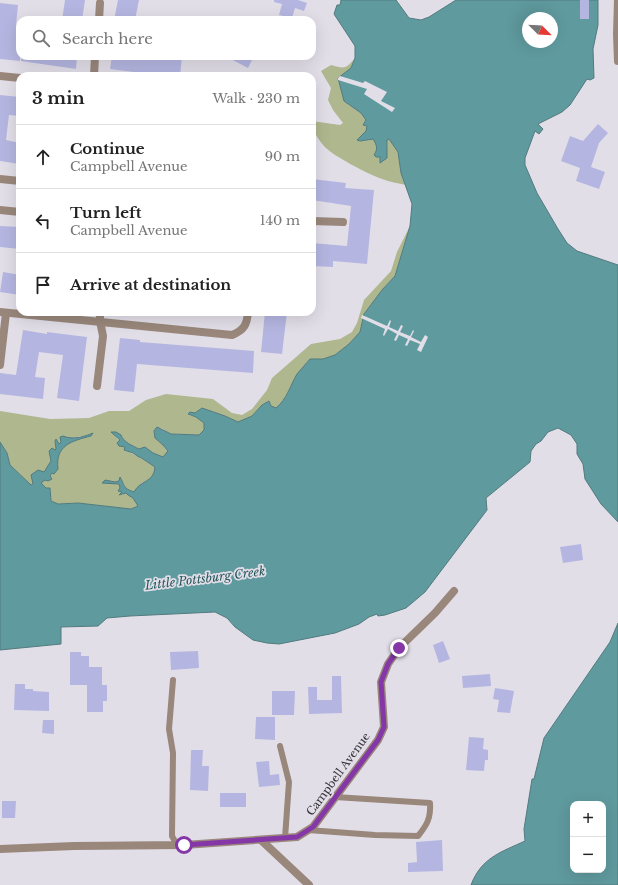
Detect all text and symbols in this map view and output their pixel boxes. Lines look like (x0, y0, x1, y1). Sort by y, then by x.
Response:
north arrow (522, 12, 558, 48)
search box (16, 16, 316, 60)
icon: search (30, 27, 52, 49)
text: Search here (62, 29, 153, 48)
text: 3 min (32, 88, 85, 109)
text: Walk · 230 m (212, 90, 300, 107)
text: Continue (70, 139, 145, 158)
icon: ahead (32, 146, 54, 168)
text: 90 m (265, 148, 300, 165)
text: Campbell Avenue (70, 158, 188, 175)
text: Turn left (70, 203, 141, 222)
icon: left (32, 210, 54, 232)
text: 140 m (260, 212, 300, 229)
text: Campbell Avenue (70, 222, 188, 239)
icon: arrive (32, 274, 54, 296)
text: Arrive at destination (70, 275, 231, 294)
water label: Little Pottsburg Creek (143, 563, 266, 593)
route end (390, 639, 408, 657)
street label: Campbell Avenue (303, 730, 373, 818)
map controls (570, 801, 606, 873)
button: + (570, 801, 606, 837)
route start (175, 836, 193, 854)
button: − (570, 837, 606, 873)

